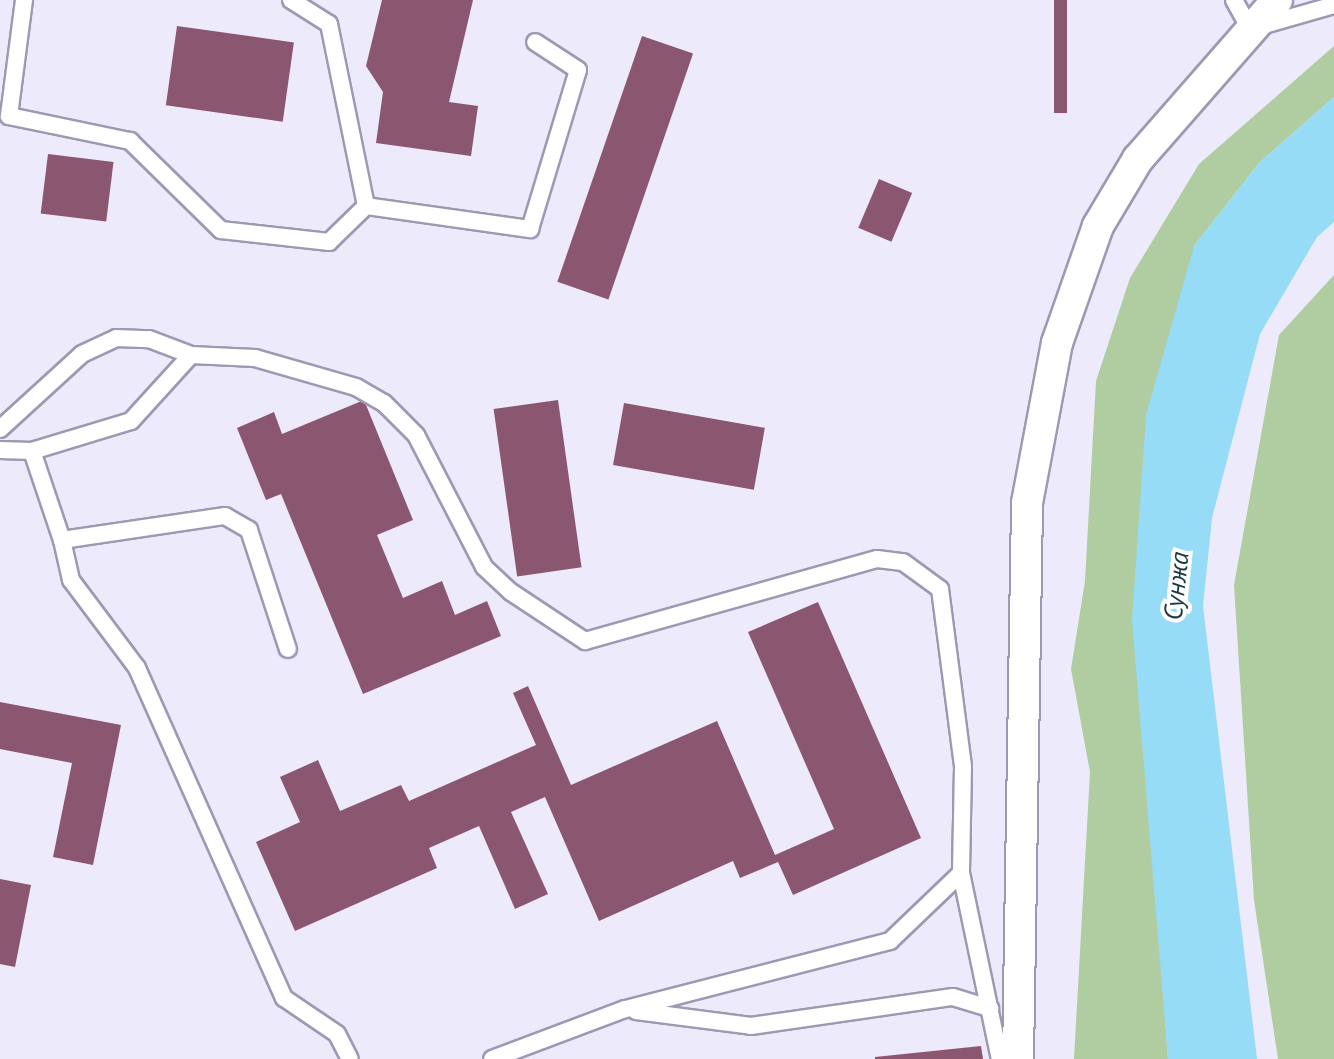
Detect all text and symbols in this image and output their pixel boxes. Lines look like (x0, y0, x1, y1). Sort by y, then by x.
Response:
water label: Сунжа (1157, 550, 1195, 622)

